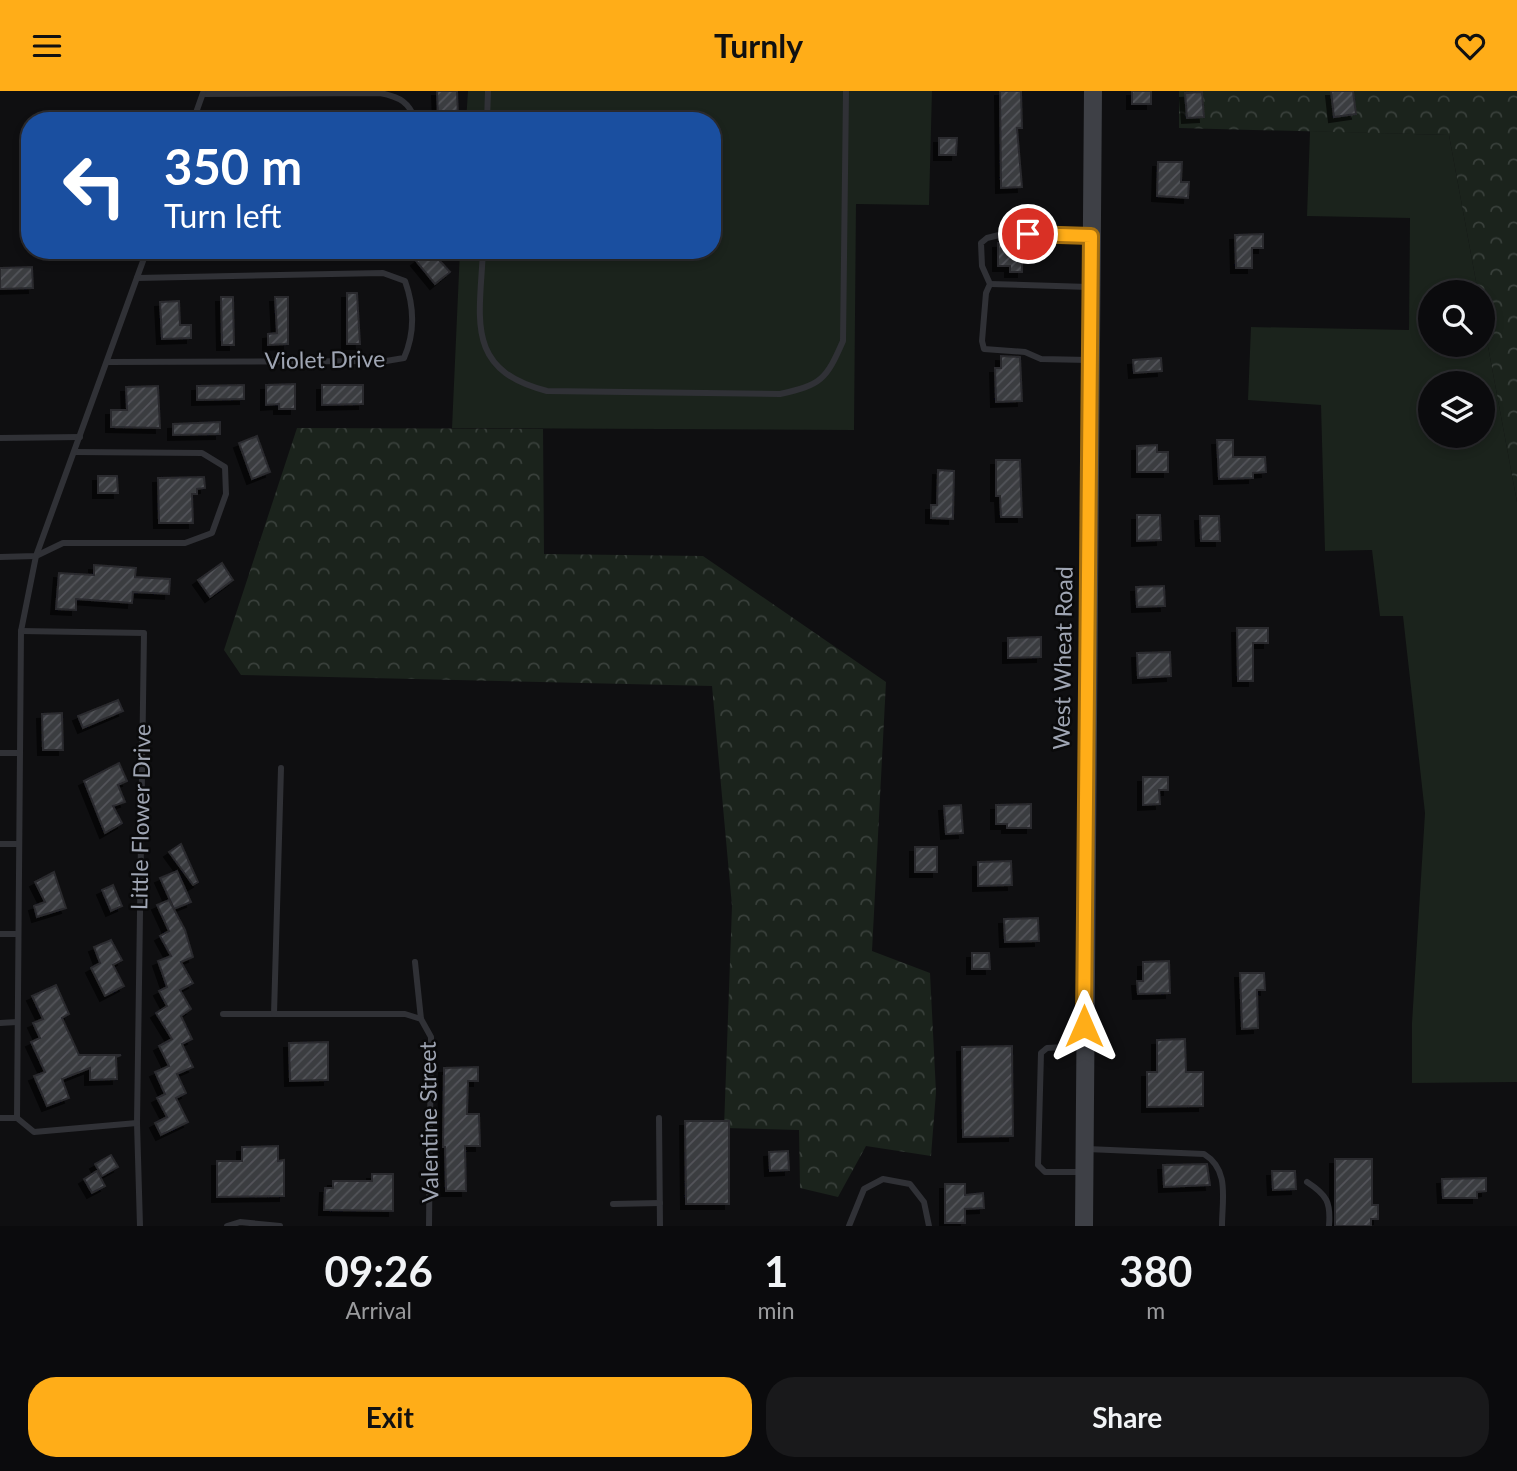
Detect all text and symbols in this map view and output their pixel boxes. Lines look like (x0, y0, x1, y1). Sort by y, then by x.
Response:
text: Turnly (714, 26, 803, 65)
icon: menu (28, 27, 66, 65)
icon: heart (1451, 27, 1489, 65)
text: 350 m (164, 137, 302, 195)
icon: left (49, 140, 140, 231)
text: Turn left (164, 196, 281, 235)
pin (998, 204, 1058, 264)
icon: arrive (1009, 215, 1047, 253)
map controls (1418, 280, 1495, 448)
button: search (1418, 280, 1495, 357)
street label: Violet Drive (264, 344, 386, 374)
button: layers (1418, 371, 1495, 448)
street label: West Wheat Road (1046, 566, 1078, 750)
street label: Little Flower Drive (124, 724, 156, 910)
position arrow (1047, 989, 1121, 1063)
street label: Valentine Street (413, 1040, 443, 1203)
text: 09:26 (325, 1246, 433, 1296)
text: 1 (764, 1246, 788, 1296)
text: 380 (1119, 1246, 1192, 1296)
text: Arrival (346, 1296, 412, 1324)
text: min (757, 1296, 795, 1324)
text: m (1146, 1296, 1165, 1324)
button: Exit (28, 1377, 752, 1457)
button: Share (766, 1377, 1489, 1457)

